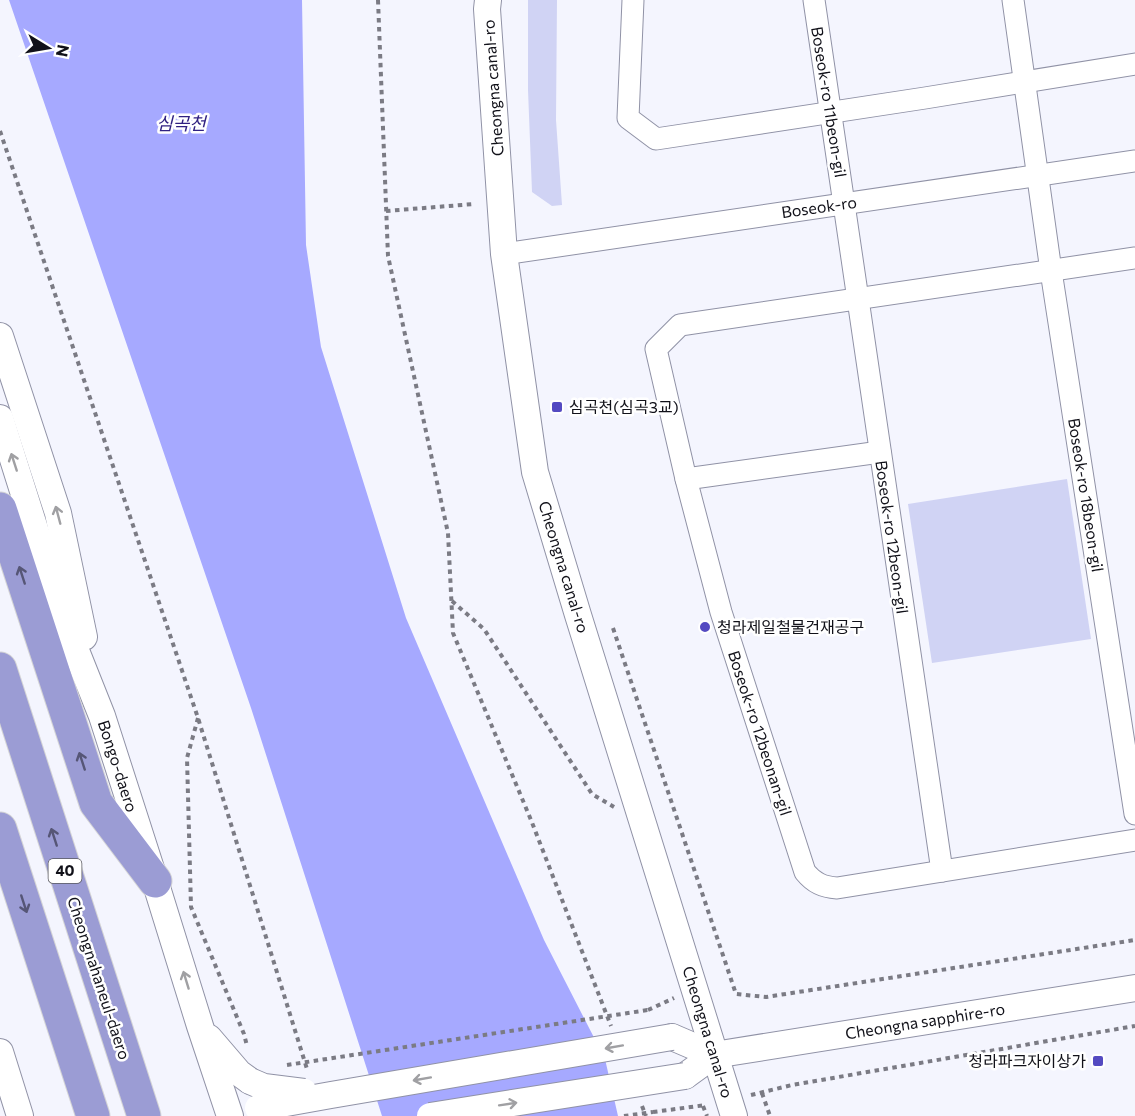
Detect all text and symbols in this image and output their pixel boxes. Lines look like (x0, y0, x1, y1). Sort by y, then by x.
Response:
north arrow (18, 18, 78, 78)
street label: Cheongna canal-ro (478, 19, 507, 157)
street label: Boseok-ro 11beon-gil (808, 25, 851, 179)
text: N (53, 43, 74, 59)
water label: 심곡천 (156, 112, 208, 134)
street label: Boseok-ro (780, 192, 858, 221)
place label: 심곡천(심곡3교) (569, 397, 679, 416)
marker: 심곡천(심곡3교) (550, 400, 564, 414)
street label: Boseok-ro 18beon-gil (1065, 417, 1108, 573)
one-way arrow (8, 453, 19, 472)
street label: Boseok-ro 12beon-gil (872, 459, 913, 615)
street label: Cheongna canal-ro (535, 499, 594, 635)
one-way arrow (51, 506, 63, 525)
one-way arrow (15, 566, 26, 585)
place label: 청라제일철물건재공구 (717, 617, 864, 636)
marker: 청라제일철물건재공구 (698, 620, 712, 634)
street label: Boseok-ro 12beonan-gil (725, 648, 796, 818)
street label: Bongo-daero (95, 717, 142, 814)
one-way arrow (76, 752, 87, 771)
one-way arrow (48, 828, 59, 847)
road number: 40 (48, 859, 82, 883)
one-way arrow (19, 894, 30, 913)
street label: Cheongnahaneul-daero (64, 894, 135, 1062)
street label: Cheongna canal-ro (679, 964, 738, 1100)
one-way arrow (180, 971, 191, 990)
street label: Cheongna sapphire-ro (844, 998, 1006, 1043)
one-way arrow (605, 1042, 624, 1053)
place label: 청라파크자이상가 (968, 1051, 1086, 1070)
marker: 청라파크자이상가 (1091, 1054, 1105, 1068)
one-way arrow (412, 1074, 432, 1085)
one-way arrow (498, 1098, 518, 1109)

